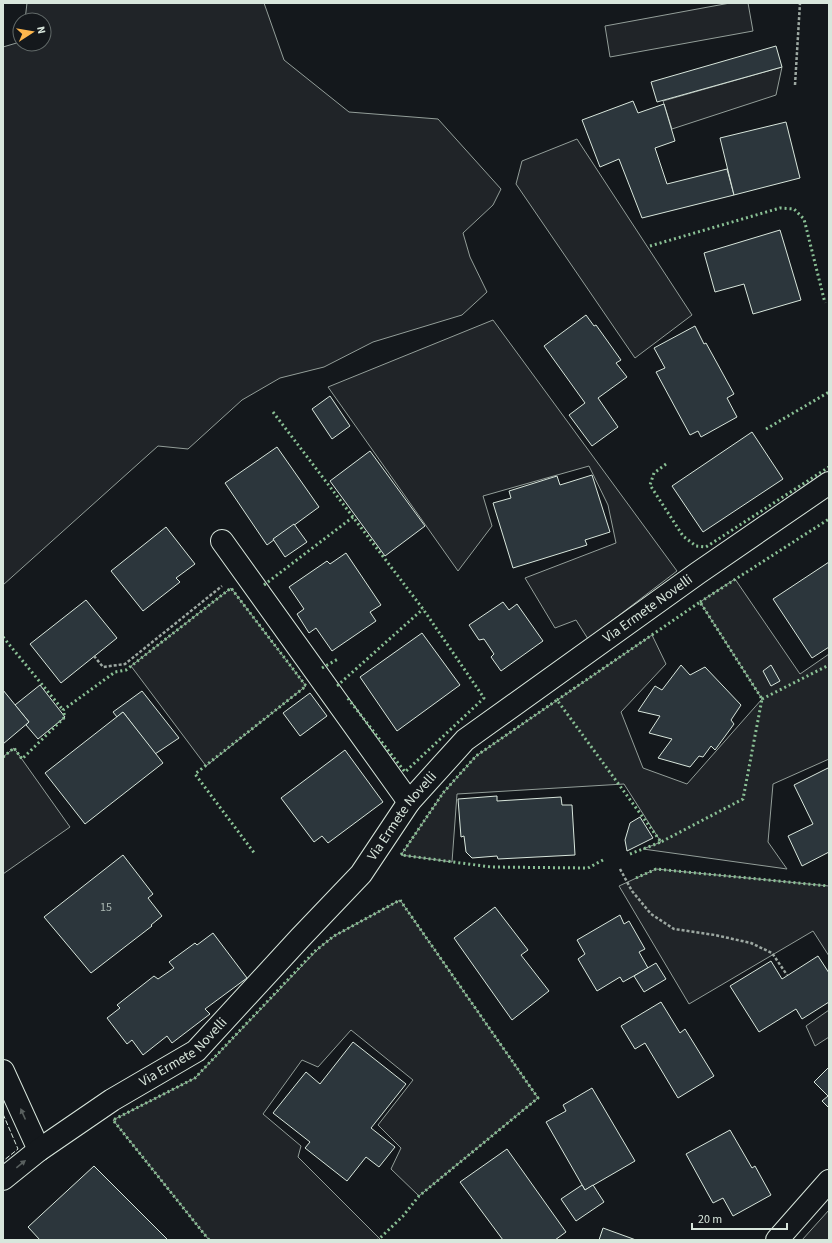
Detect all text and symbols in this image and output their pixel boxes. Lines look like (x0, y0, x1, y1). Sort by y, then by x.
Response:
north arrow (12, 12, 52, 52)
text: N (33, 25, 49, 35)
street label: Via Ermete Novelli (599, 570, 697, 648)
street label: Via Ermete Novelli (363, 767, 442, 865)
house number: 15 (100, 899, 112, 916)
street label: Via Ermete Novelli (136, 1013, 232, 1092)
one-way arrow (20, 1109, 26, 1120)
one-way arrow (16, 1160, 26, 1169)
scale bar (692, 1205, 787, 1231)
text: 20 m (698, 1211, 722, 1228)

